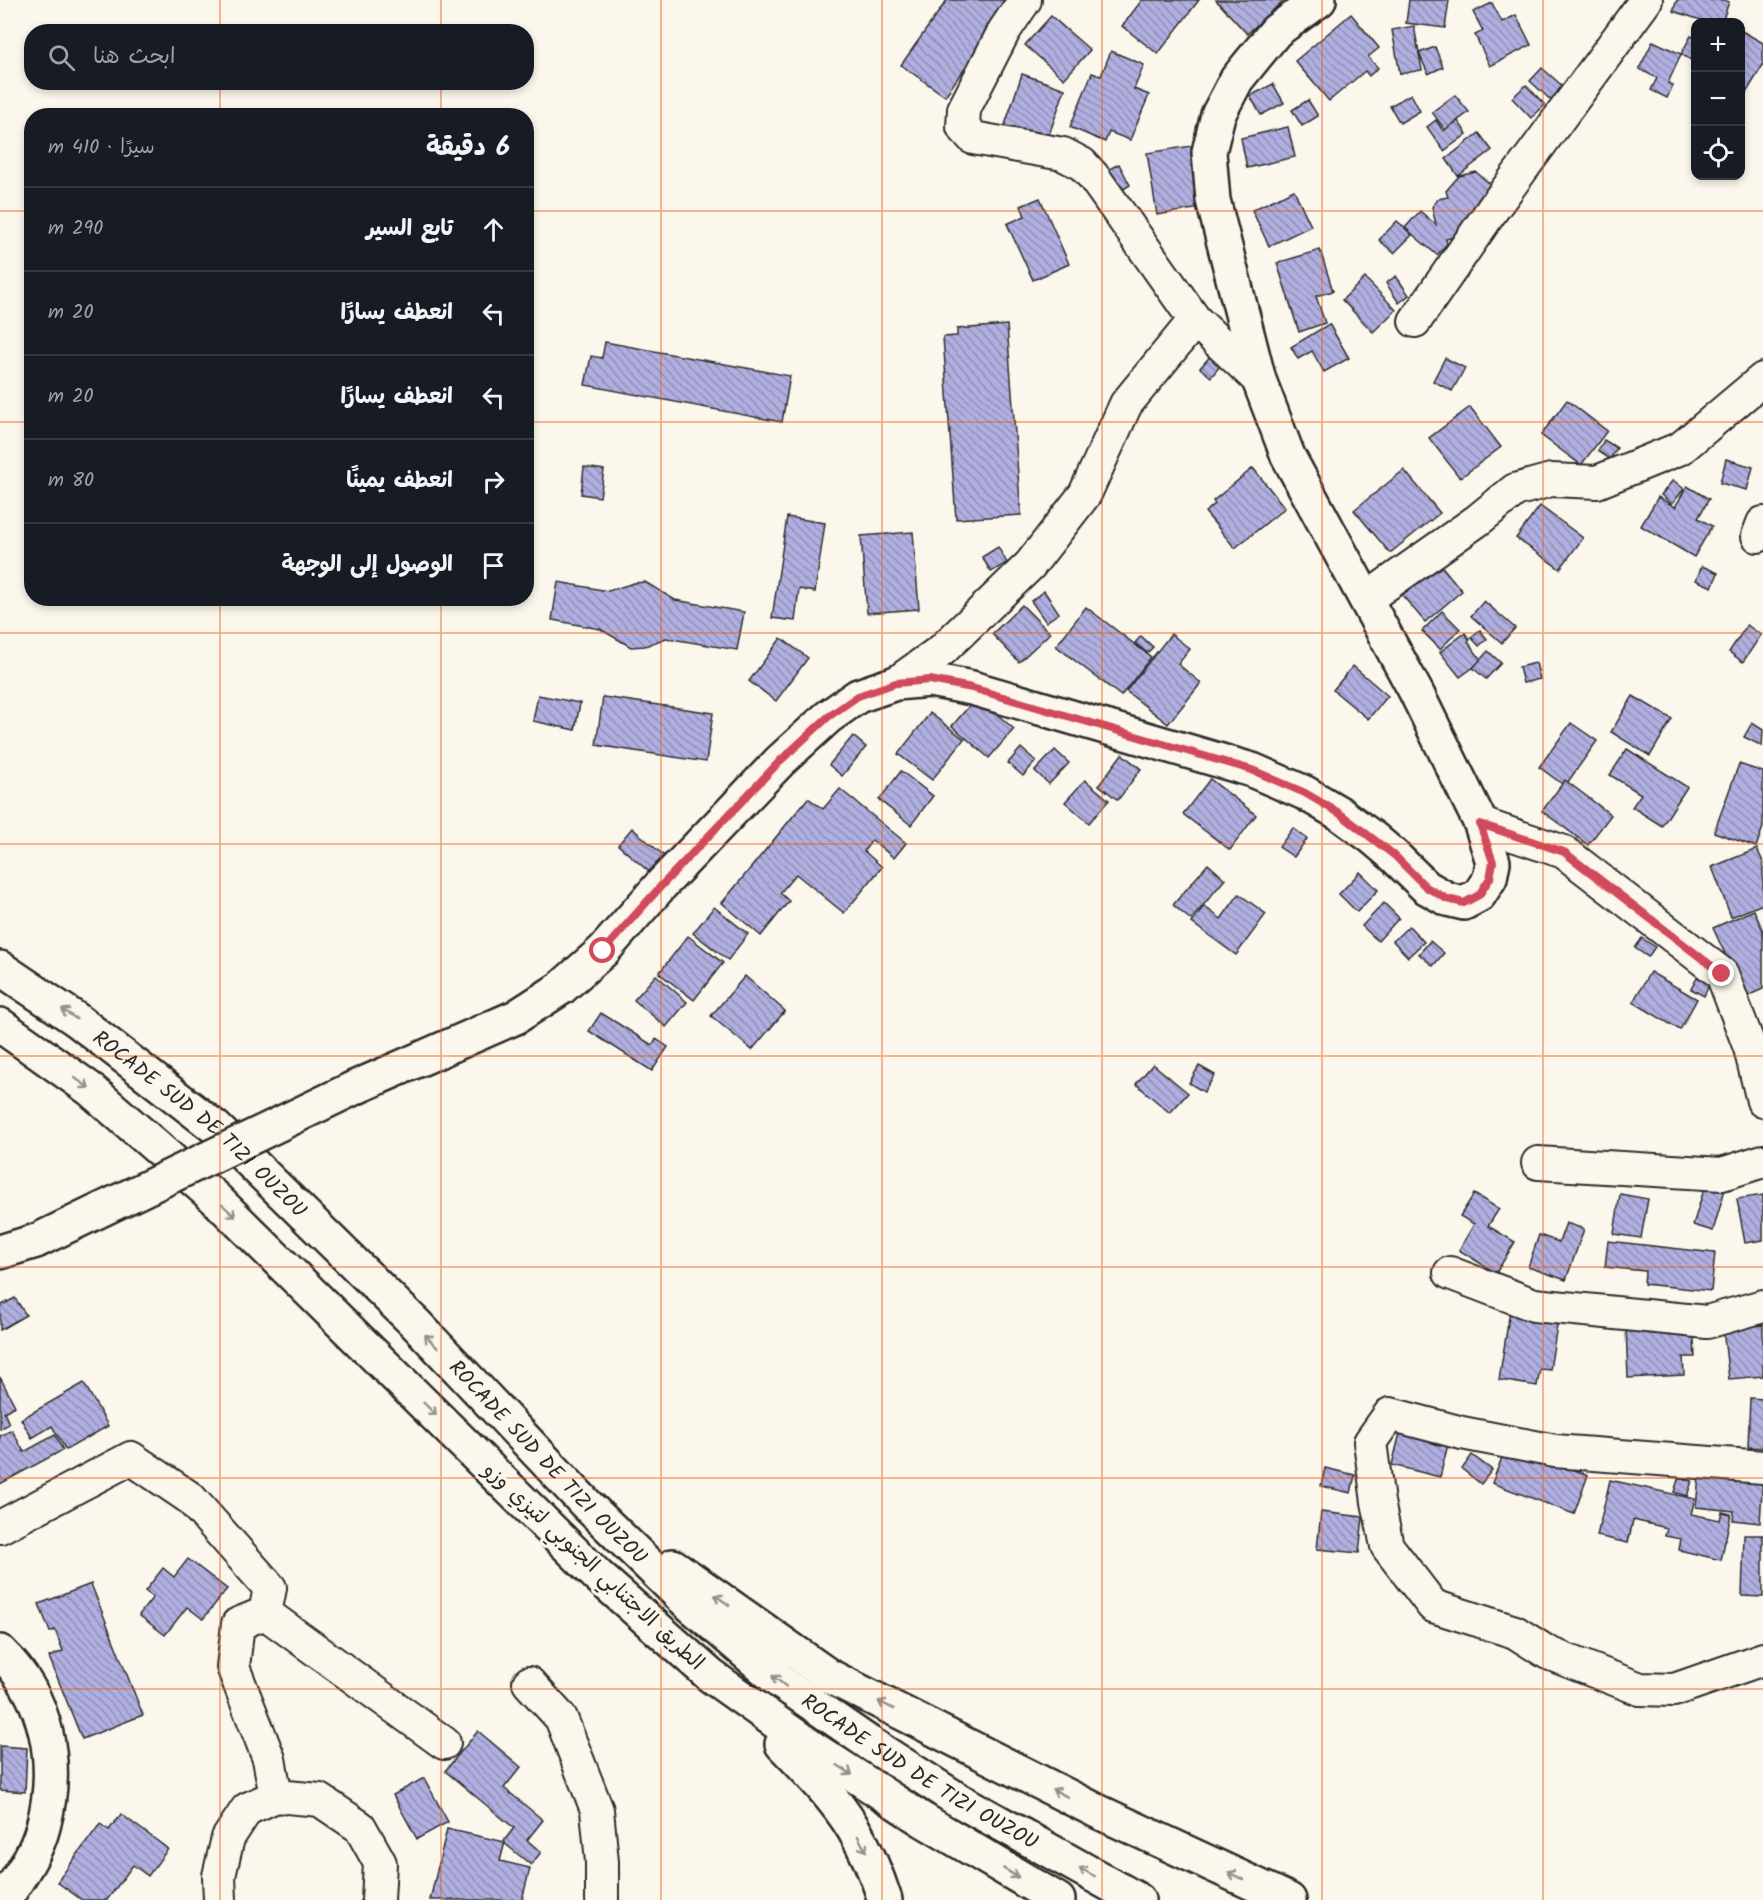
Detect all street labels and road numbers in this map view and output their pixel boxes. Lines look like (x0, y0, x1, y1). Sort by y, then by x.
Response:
street label: ROCADE SUD DE TIZI OUZOU (85, 1023, 314, 1226)
street label: ROCADE SUD DE TIZI OUZOU (440, 1353, 654, 1573)
street label: الطريق الاجتنابي الجنوبي لتيزي وزو (473, 1455, 711, 1680)
street label: ROCADE SUD DE TIZI OUZOU (794, 1686, 1044, 1859)

